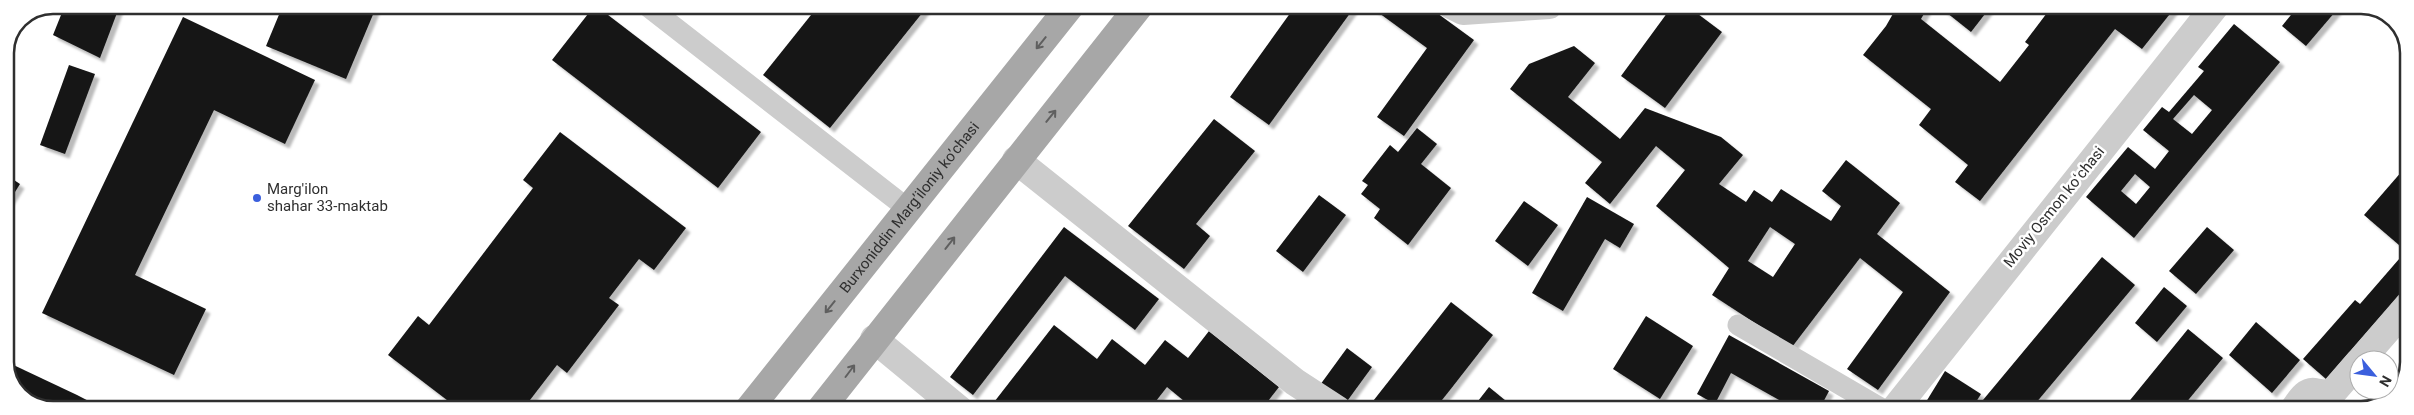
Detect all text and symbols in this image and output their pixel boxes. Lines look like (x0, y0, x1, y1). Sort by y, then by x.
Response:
one-way arrow (1035, 36, 1046, 49)
one-way arrow (1046, 110, 1057, 123)
street label: Burxoniddin Marg’iloniy ko’chasi (836, 118, 983, 297)
street label: Moviy Osmon koʻchasi (2000, 143, 2108, 271)
place label: Marg'ilon shahar 33-maktab (267, 180, 388, 215)
marker: Marg'ilon shahar 33-maktab (251, 192, 263, 204)
one-way arrow (945, 236, 955, 250)
one-way arrow (824, 300, 835, 313)
north arrow (2349, 350, 2399, 400)
one-way arrow (844, 365, 855, 378)
text: N (2376, 373, 2395, 390)

